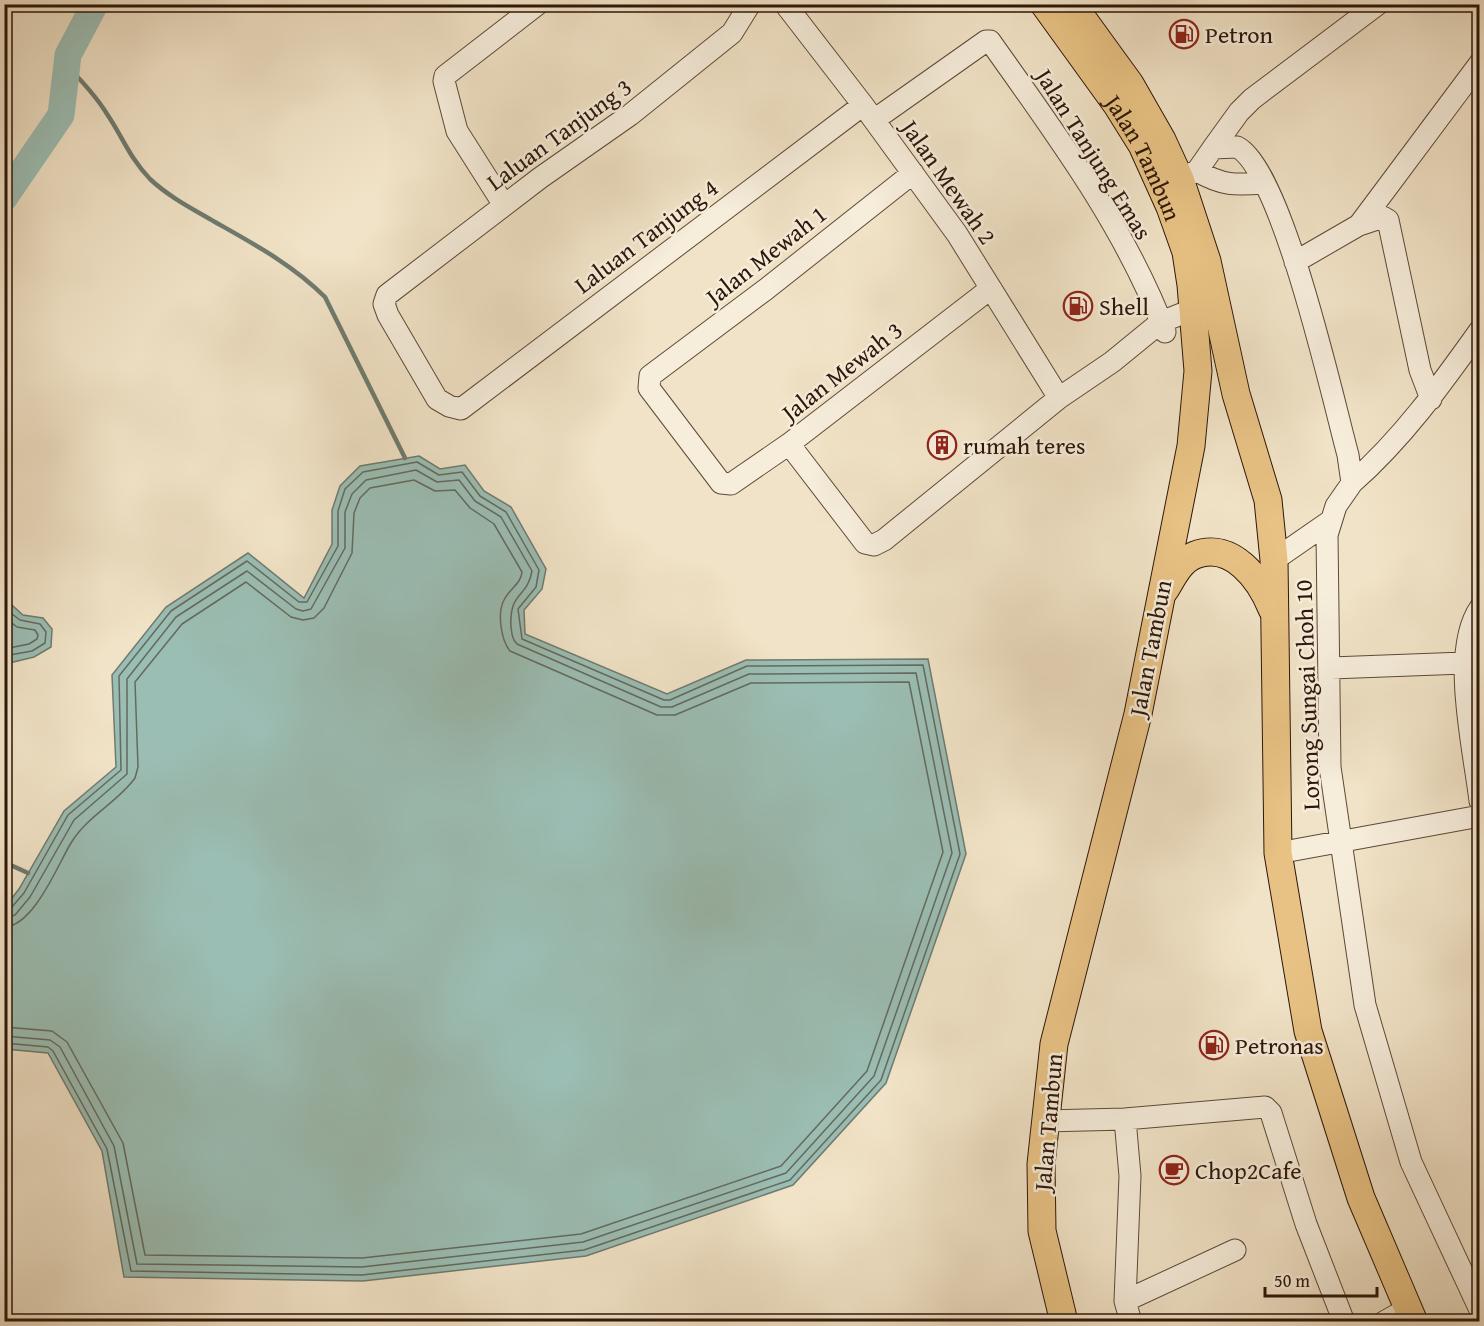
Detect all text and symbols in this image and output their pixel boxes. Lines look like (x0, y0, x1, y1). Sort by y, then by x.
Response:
place label: Petron (1205, 17, 1273, 52)
fuel station icon: Petron (1168, 18, 1200, 50)
street label: Jalan Tanjung Emas (1026, 59, 1161, 246)
street label: Laluan Tanjung 3 (479, 69, 639, 199)
street label: Jalan Tambun (1095, 84, 1191, 226)
street label: Jalan Mewah 2 (891, 110, 1005, 251)
street label: Laluan Tanjung 4 (567, 170, 725, 302)
street label: Jalan Mewah 1 (696, 197, 834, 315)
place label: Shell (1099, 289, 1149, 324)
fuel station icon: Shell (1062, 290, 1094, 322)
street label: Jalan Mewah 3 (772, 313, 910, 431)
place label: rumah teres (963, 428, 1086, 463)
building icon: rumah teres (926, 429, 958, 461)
street label: Jalan Tambun (1119, 576, 1180, 722)
street label: Lorong Sungai Choh 10 (1285, 579, 1329, 811)
place label: Petronas (1235, 1028, 1324, 1063)
fuel station icon: Petronas (1198, 1029, 1230, 1061)
street label: Jalan Tambun (1024, 1051, 1071, 1195)
place label: Chop2Cafe (1195, 1153, 1302, 1188)
cafe icon: Chop2Cafe (1158, 1154, 1190, 1186)
scale bar (1265, 1260, 1378, 1298)
text: 50 m (1274, 1267, 1310, 1294)

